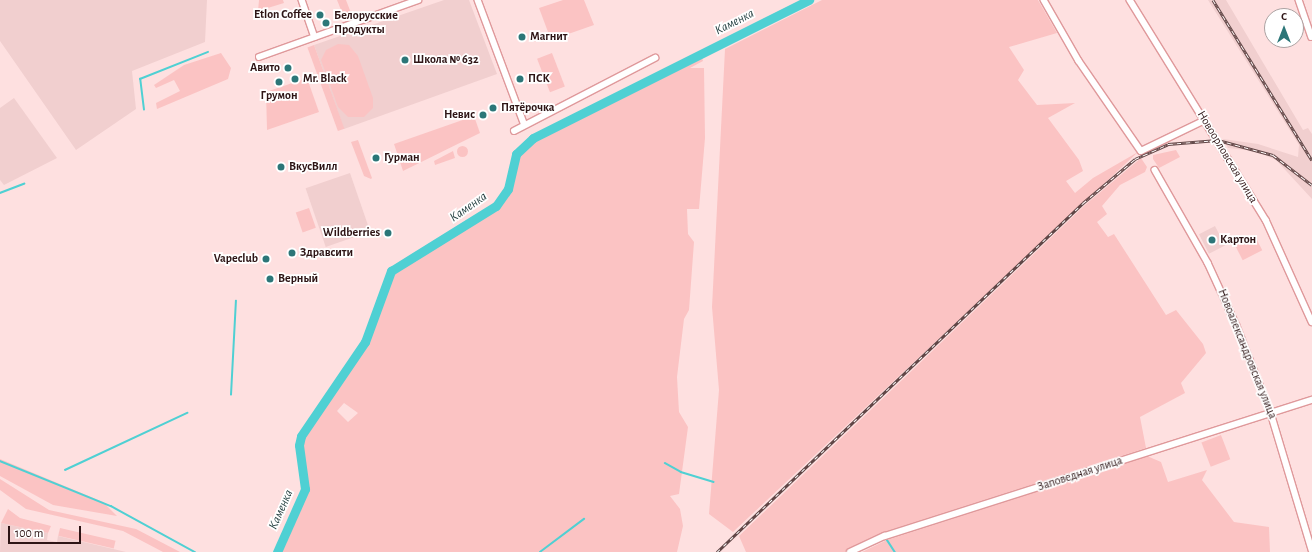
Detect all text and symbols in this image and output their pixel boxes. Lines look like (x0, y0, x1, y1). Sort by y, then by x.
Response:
water label: Каменка (713, 7, 757, 39)
place label: Etlon Coffee (254, 8, 312, 22)
north arrow (1264, 8, 1304, 48)
place label: Белорусские Продукты (334, 9, 398, 37)
marker: Etlon Coffee (315, 10, 325, 20)
text: С (1281, 11, 1287, 22)
marker: Белорусские Продукты (321, 18, 331, 28)
place label: Магнит (530, 30, 567, 44)
marker: Магнит (517, 32, 527, 42)
place label: Школа № 632 (413, 53, 479, 67)
marker: Школа № 632 (400, 55, 410, 65)
place label: Авито (250, 61, 280, 75)
marker: Авито (283, 63, 293, 73)
place label: Mr. Black (303, 72, 347, 86)
place label: ПСК (528, 72, 550, 86)
marker: Mr. Black (290, 74, 300, 84)
marker: ПСК (515, 74, 525, 84)
marker: Грумон (274, 77, 284, 87)
place label: Грумон (260, 89, 298, 103)
place label: Пятёрочка (501, 101, 554, 115)
marker: Пятёрочка (488, 103, 498, 113)
place label: Невис (444, 108, 475, 122)
street label: Новоорловская улица (1194, 108, 1260, 206)
marker: Невис (478, 110, 488, 120)
place label: Гурман (384, 151, 420, 165)
marker: Гурман (371, 153, 381, 163)
place label: ВкусВилл (289, 160, 337, 174)
marker: ВкусВилл (276, 162, 286, 172)
water label: Каменка (447, 190, 491, 226)
place label: Wildberries (323, 226, 380, 240)
marker: Wildberries (383, 228, 393, 238)
place label: Картон (1220, 233, 1256, 247)
marker: Картон (1207, 235, 1217, 245)
place label: Здравсити (300, 246, 353, 260)
marker: Здравсити (287, 248, 297, 258)
place label: Vapeclub (214, 252, 258, 266)
marker: Vapeclub (261, 254, 271, 264)
place label: Верный (278, 272, 318, 286)
marker: Верный (265, 274, 275, 284)
street label: Новоалександровская улица (1214, 287, 1280, 421)
street label: Заповедная улица (1036, 453, 1124, 495)
water label: Каменка (266, 488, 298, 532)
scale bar (10, 518, 83, 544)
text: 100 m (15, 527, 43, 539)

